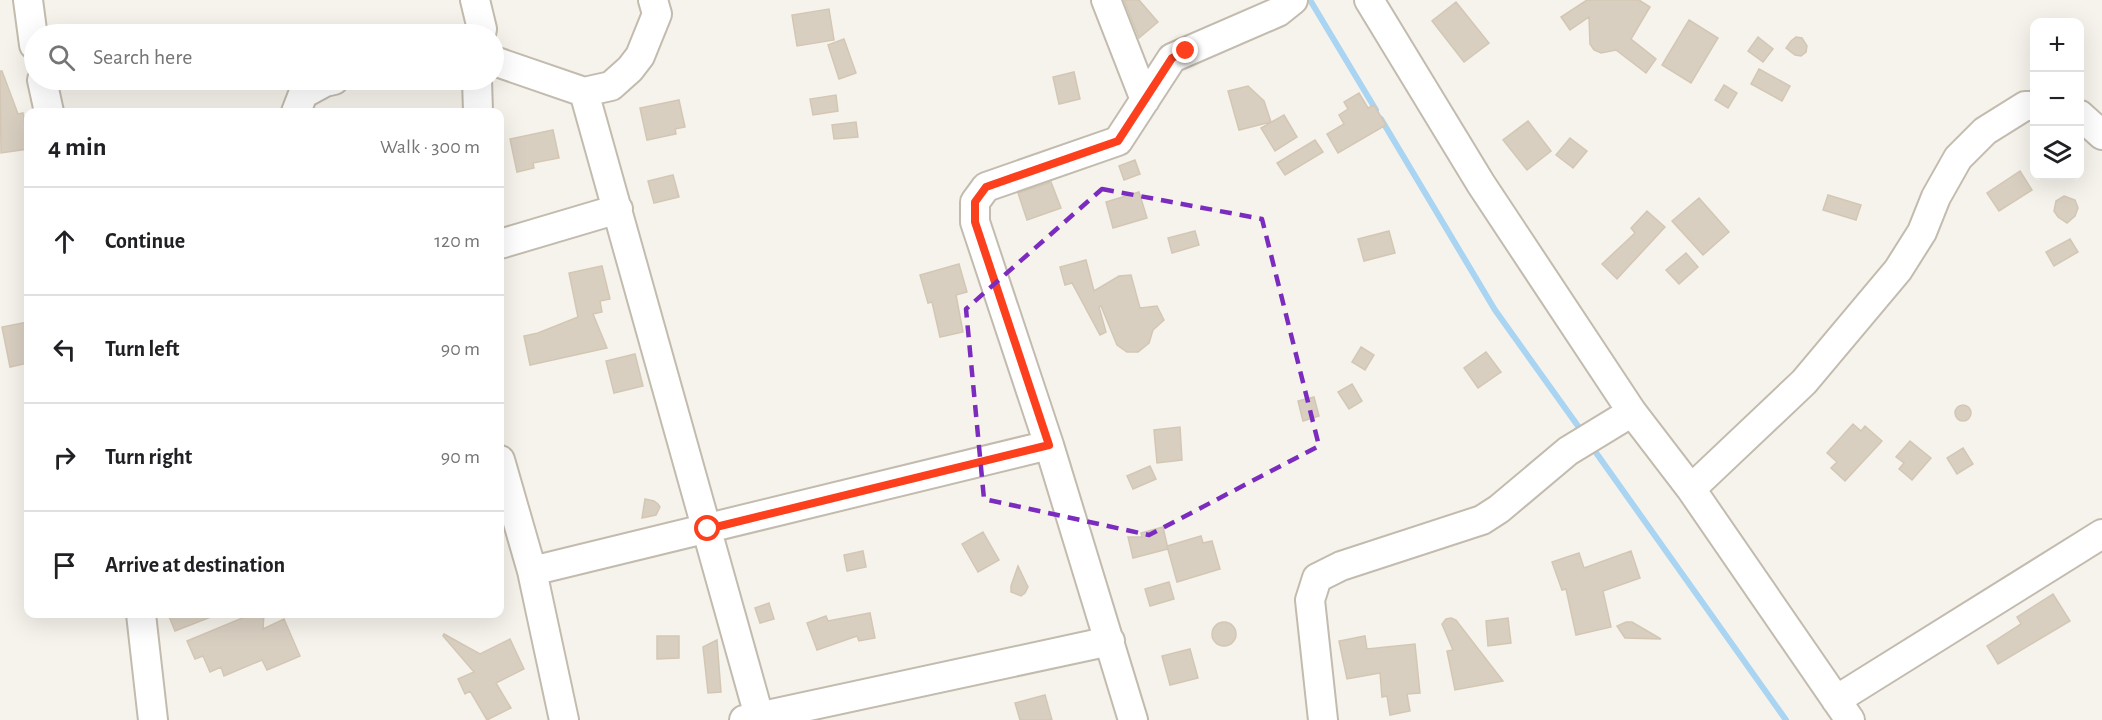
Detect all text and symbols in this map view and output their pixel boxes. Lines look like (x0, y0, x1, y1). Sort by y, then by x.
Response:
map controls (2030, 18, 2084, 180)
button: + (2030, 18, 2084, 72)
search box (24, 24, 504, 90)
route end (1172, 37, 1198, 63)
icon: search (45, 41, 78, 74)
text: Search here (93, 46, 192, 68)
button: − (2030, 72, 2084, 126)
button: layers (2030, 126, 2084, 180)
text: 4 min (48, 134, 107, 160)
text: Walk · 300 m (380, 137, 480, 157)
icon: ahead (48, 225, 81, 258)
text: Continue (105, 230, 185, 252)
text: 120 m (434, 231, 480, 251)
icon: left (48, 333, 81, 366)
text: Turn left (105, 338, 179, 360)
text: 90 m (441, 339, 480, 359)
icon: right (48, 441, 81, 474)
text: Turn right (105, 446, 192, 468)
text: 90 m (441, 447, 480, 467)
route start (694, 515, 720, 541)
icon: arrive (48, 549, 81, 582)
text: Arrive at destination (105, 554, 285, 576)

